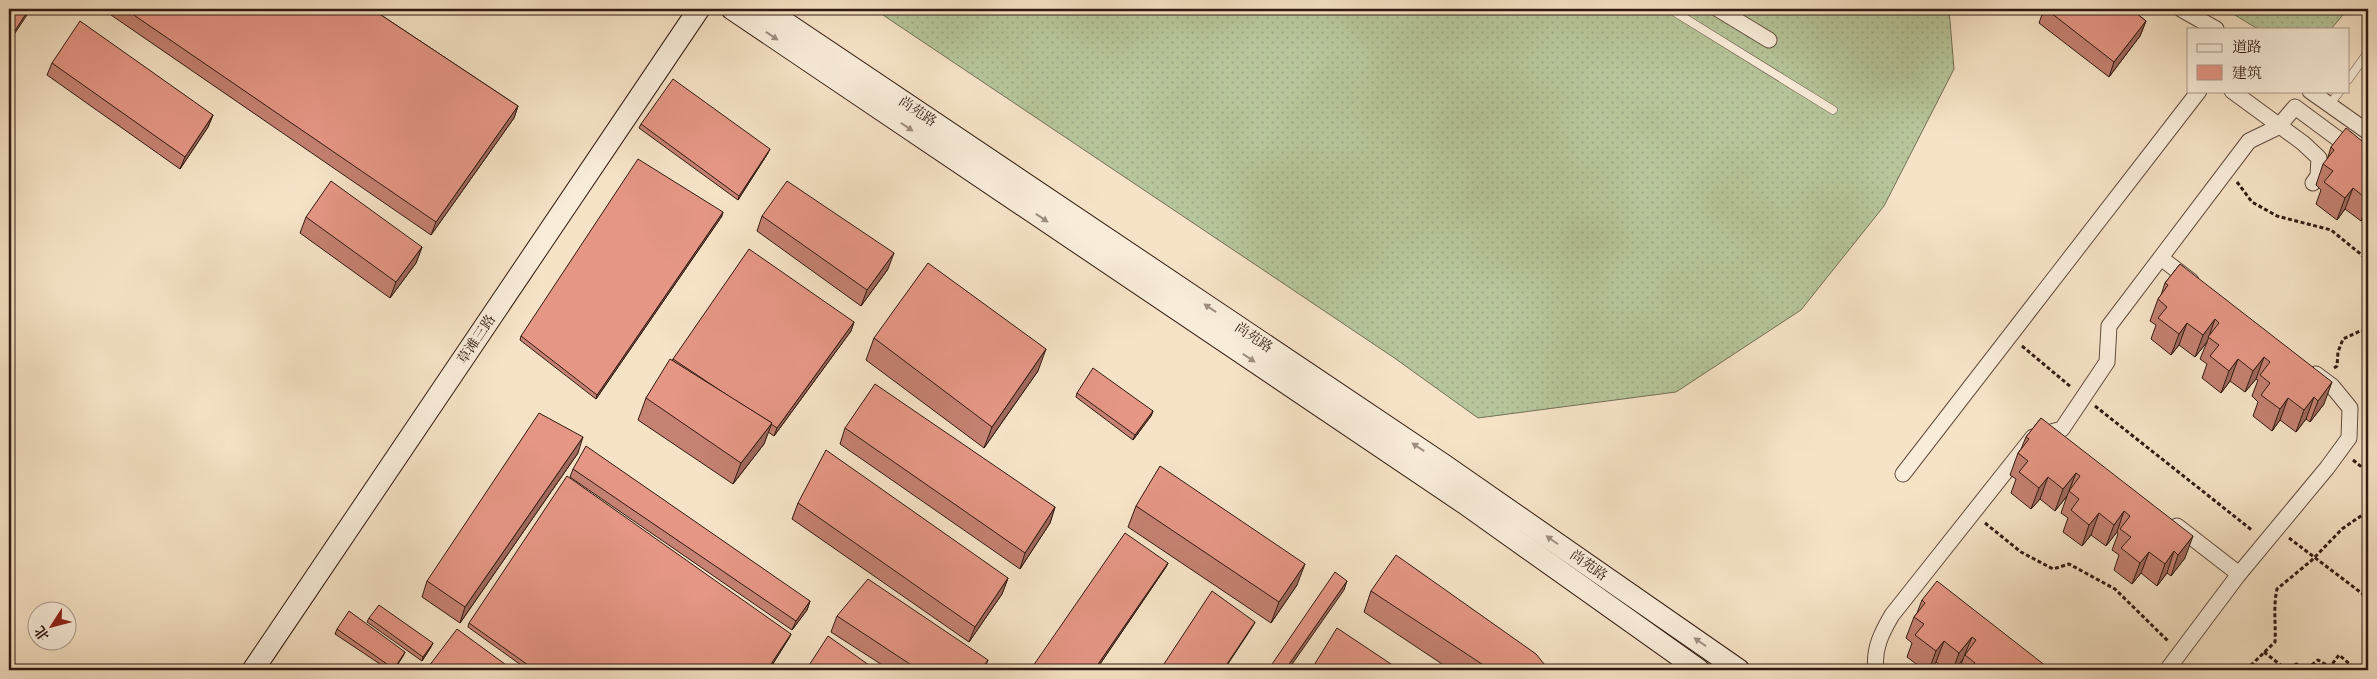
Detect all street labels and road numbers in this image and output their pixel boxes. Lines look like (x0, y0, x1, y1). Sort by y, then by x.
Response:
street label: 尚苑路 (894, 93, 940, 132)
street label: 草滩三路 (454, 311, 501, 368)
street label: 尚苑路 (1230, 319, 1276, 358)
street label: 尚苑路 (1565, 546, 1611, 586)

